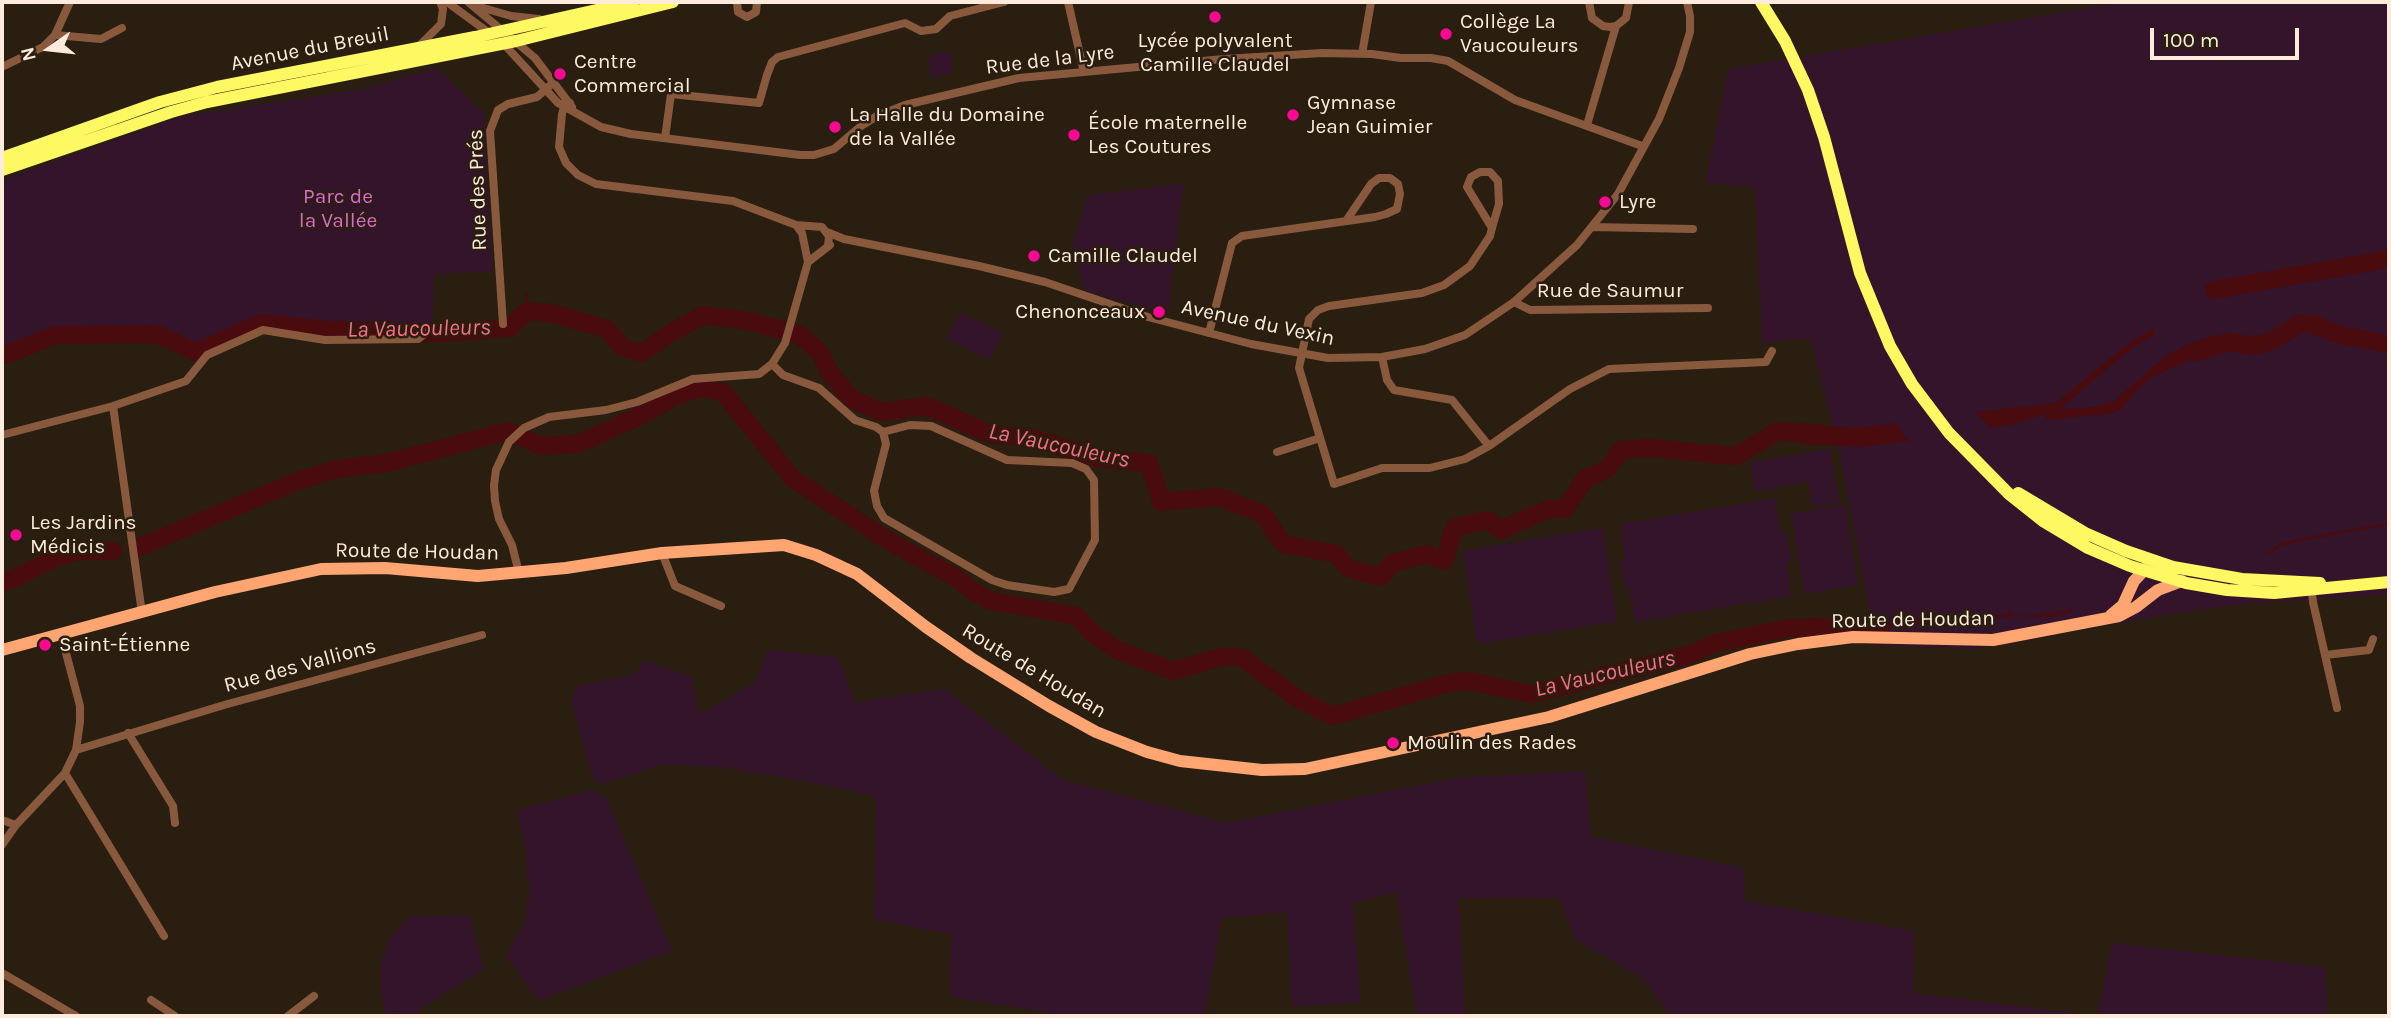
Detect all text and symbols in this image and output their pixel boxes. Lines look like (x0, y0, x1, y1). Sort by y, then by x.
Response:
marker: Lycée polyvalent Camille Claudel (1207, 9, 1223, 25)
place label: Collège La Vaucouleurs (1460, 9, 1578, 59)
north arrow (14, 14, 84, 84)
scale bar (2153, 14, 2302, 58)
street label: Avenue du Breuil (229, 21, 391, 77)
marker: Collège La Vaucouleurs (1438, 26, 1454, 42)
place label: Lycée polyvalent Camille Claudel (1137, 28, 1293, 78)
text: 100 m (2163, 28, 2220, 52)
street label: Rue de la Lyre (984, 40, 1116, 80)
text: N (16, 45, 41, 63)
place label: Centre Commercial (574, 49, 691, 99)
marker: Centre Commercial (552, 66, 568, 82)
place label: Gymnase Jean Guimier (1307, 90, 1432, 140)
place label: La Halle du Domaine de la Vallée (849, 102, 1045, 152)
marker: Gymnase Jean Guimier (1285, 107, 1301, 123)
place label: École maternelle Les Coutures (1088, 110, 1247, 160)
marker: La Halle du Domaine de la Vallée (827, 119, 843, 135)
marker: École maternelle Les Coutures (1066, 127, 1082, 143)
street label: Rue des Prés (463, 129, 493, 251)
park label: Parc de la Vallée (299, 184, 377, 234)
place label: Lyre (1619, 189, 1656, 215)
marker: Lyre (1597, 194, 1613, 210)
place label: Camille Claudel (1048, 243, 1198, 269)
marker: Camille Claudel (1026, 248, 1042, 264)
street label: Rue de Saumur (1537, 278, 1683, 304)
street label: Avenue du Vexin (1179, 294, 1337, 352)
place label: Chenonceaux (1015, 299, 1145, 325)
marker: Chenonceaux (1151, 304, 1167, 320)
water label: La Vaucouleurs (347, 314, 491, 344)
water label: La Vaucouleurs (986, 418, 1132, 474)
place label: Les Jardins Médicis (30, 510, 137, 560)
marker: Les Jardins Médicis (8, 527, 24, 543)
street label: Route de Houdan (335, 538, 499, 566)
street label: Route de Houdan (1831, 606, 1995, 634)
street label: Route de Houdan (957, 618, 1111, 724)
place label: Saint-Étienne (59, 632, 190, 658)
street label: Rue des Vallions (221, 634, 379, 698)
marker: Saint-Étienne (37, 637, 53, 653)
water label: La Vaucouleurs (1532, 644, 1678, 704)
place label: Moulin des Rades (1407, 730, 1577, 756)
marker: Moulin des Rades (1385, 735, 1401, 751)

